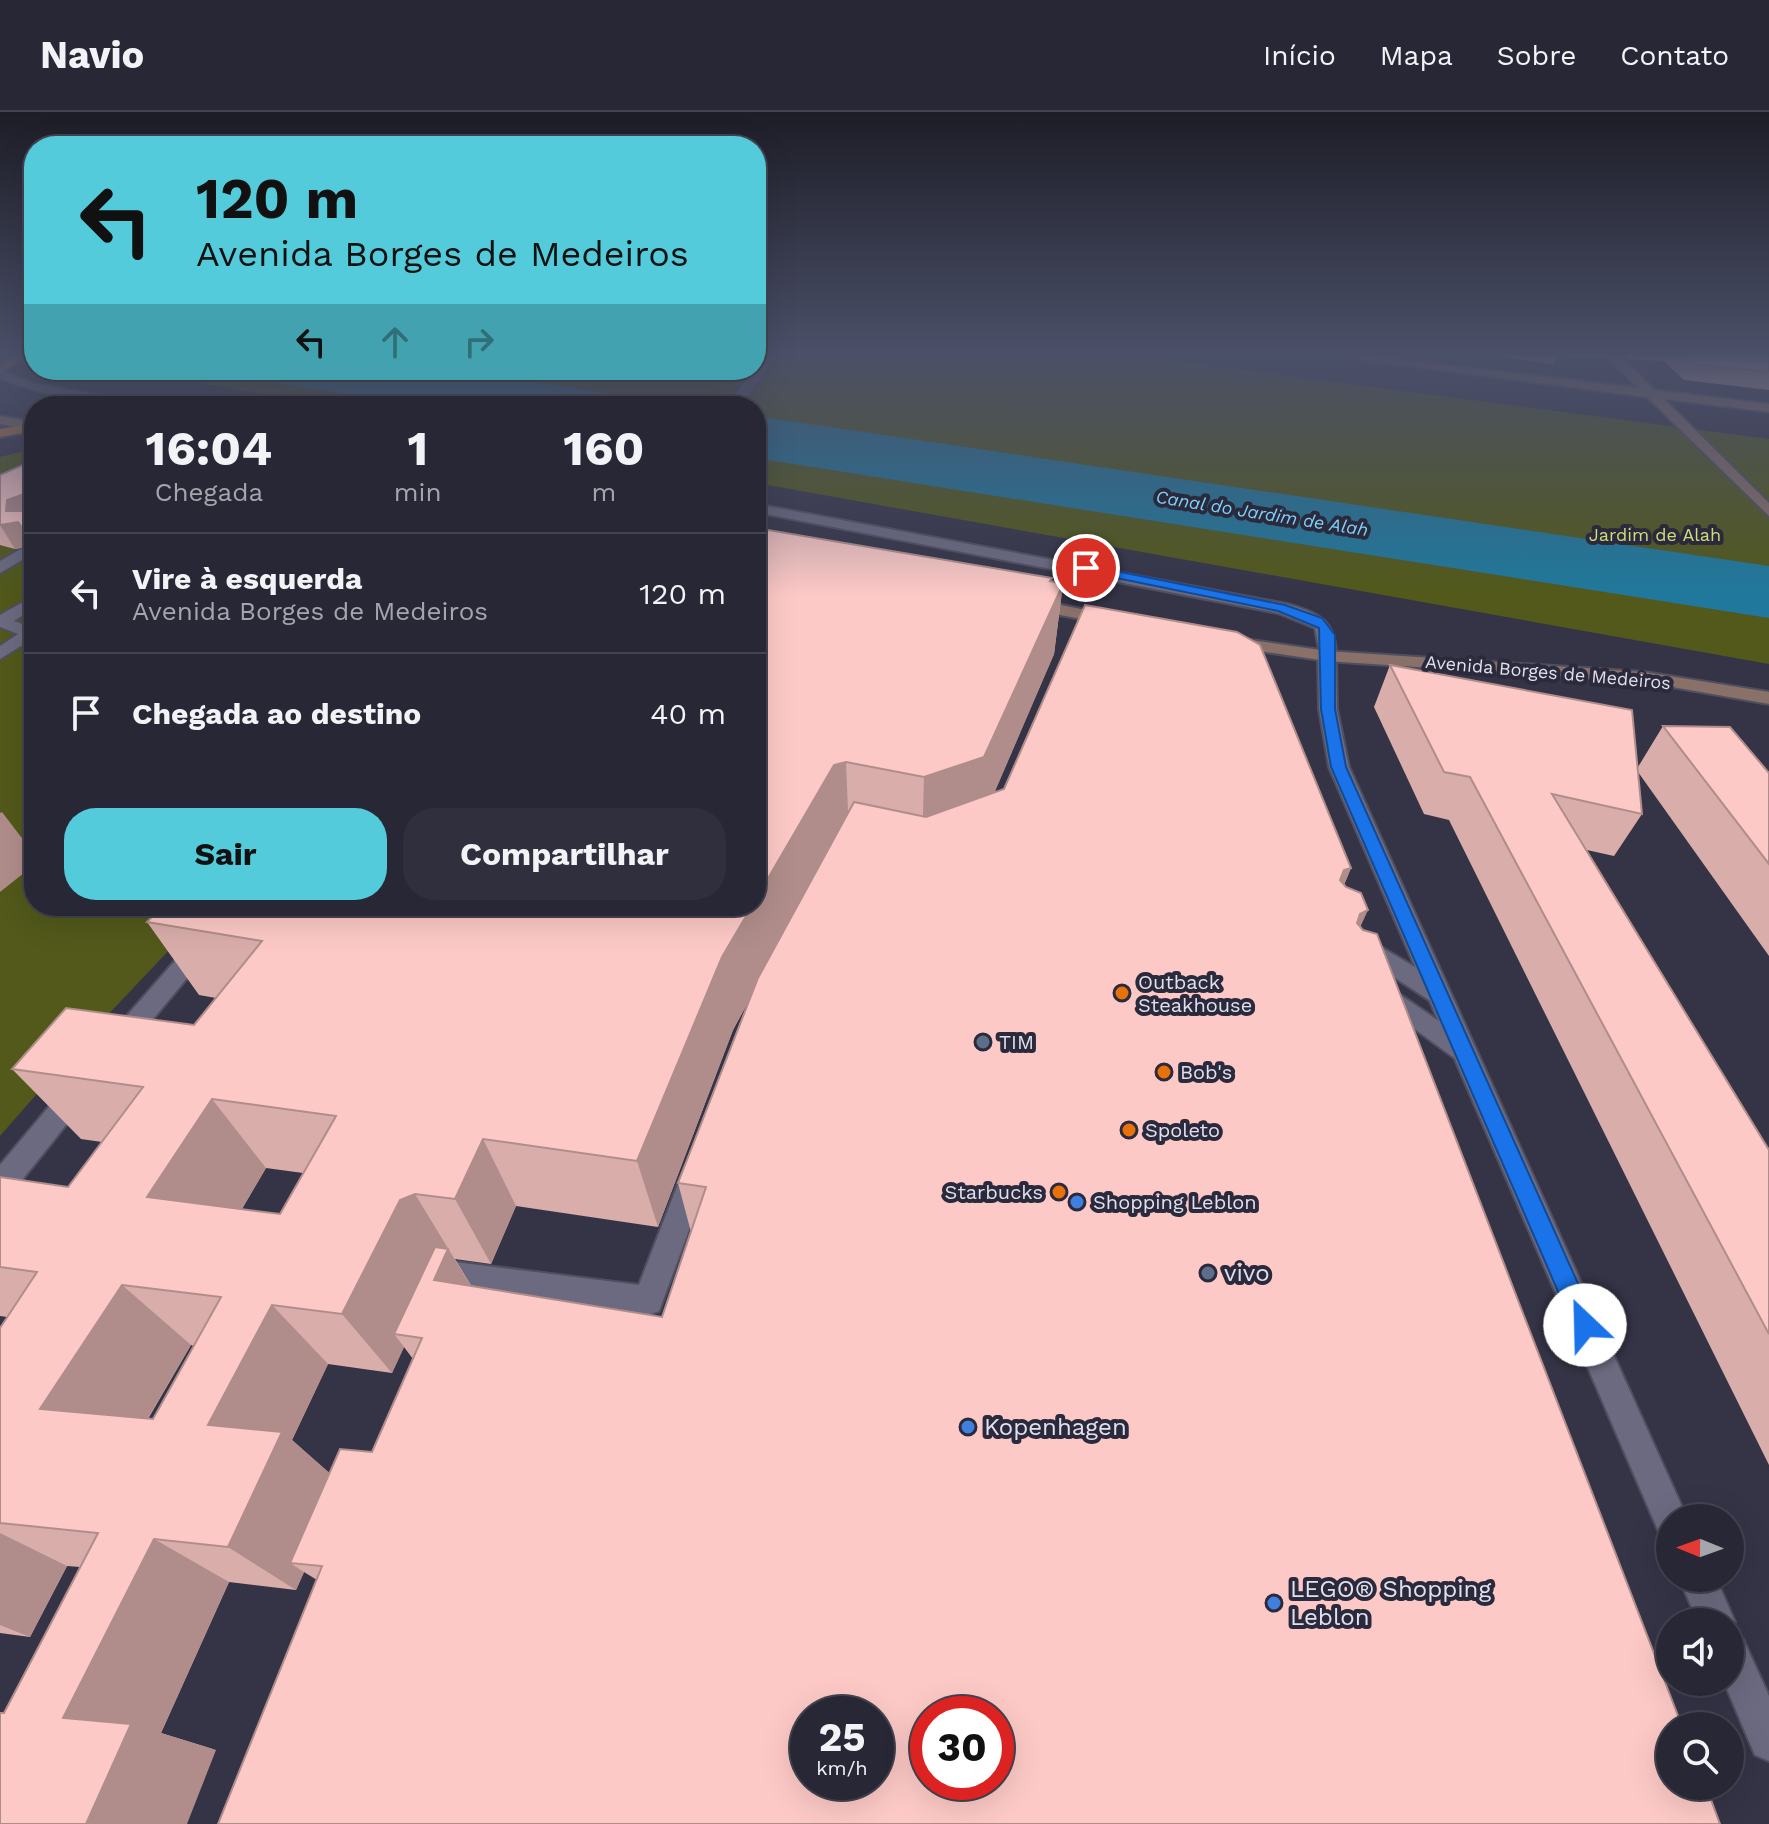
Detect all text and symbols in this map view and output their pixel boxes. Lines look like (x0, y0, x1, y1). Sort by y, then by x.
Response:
text: Navio (40, 33, 144, 77)
text: Início (1263, 39, 1336, 72)
text: Mapa (1380, 39, 1453, 72)
text: Sobre (1497, 39, 1576, 72)
text: Contato (1620, 39, 1729, 72)
text: 120 m (196, 166, 358, 232)
icon: left (64, 168, 168, 272)
text: Avenida Borges de Medeiros (196, 233, 689, 275)
icon: left (289, 320, 333, 364)
icon: ahead (373, 320, 417, 364)
icon: right (457, 320, 501, 364)
text: 16:04 (146, 420, 272, 477)
text: 1 (407, 420, 428, 477)
text: 160 (563, 420, 644, 477)
text: Chegada (155, 477, 263, 507)
text: min (394, 477, 442, 507)
text: m (591, 477, 616, 507)
water label: Canal do Jardim de Alah (1154, 486, 1370, 540)
park label: Jardim de Alah (1589, 524, 1721, 545)
pin (1052, 534, 1120, 602)
icon: arrive (1064, 546, 1108, 590)
text: Vire à esquerda (132, 561, 362, 596)
icon: left (64, 571, 108, 615)
text: 120 m (639, 576, 726, 611)
text: Avenida Borges de Medeiros (132, 596, 488, 626)
street label: Avenida Borges de Medeiros (1424, 651, 1672, 693)
icon: arrive (64, 691, 108, 735)
text: Chegada ao destino (132, 696, 421, 731)
text: 40 m (650, 696, 726, 731)
button: Sair (64, 808, 387, 900)
button: Compartilhar (403, 808, 726, 900)
place label: Outback Steakhouse (1138, 970, 1252, 1017)
marker: Outback Steakhouse (1113, 984, 1131, 1002)
place label: TIM (999, 1030, 1034, 1054)
marker: TIM (974, 1033, 992, 1051)
place label: Bob's (1180, 1060, 1232, 1084)
marker: Bob's (1155, 1063, 1173, 1081)
place label: Spoleto (1145, 1118, 1220, 1142)
marker: Spoleto (1120, 1121, 1138, 1139)
place label: Starbucks (945, 1180, 1043, 1204)
marker: Starbucks (1050, 1183, 1068, 1201)
place label: Shopping Leblon (1093, 1190, 1257, 1214)
marker: Shopping Leblon (1068, 1193, 1086, 1211)
place label: vivo (1224, 1259, 1270, 1287)
marker: vivo (1199, 1264, 1217, 1282)
position arrow (1543, 1283, 1627, 1367)
place label: Kopenhagen (984, 1413, 1127, 1441)
marker: Kopenhagen (959, 1418, 977, 1436)
north arrow (1656, 1504, 1744, 1592)
map controls (1656, 1504, 1744, 1800)
place label: LEGO® Shopping Leblon (1290, 1575, 1491, 1631)
marker: LEGO® Shopping Leblon (1265, 1594, 1283, 1612)
button: sound (1656, 1608, 1744, 1696)
speed limit sign: 30 (910, 1696, 1014, 1800)
button: search (1656, 1712, 1744, 1800)
text: 25 (818, 1714, 866, 1761)
text: km/h (816, 1756, 868, 1780)

